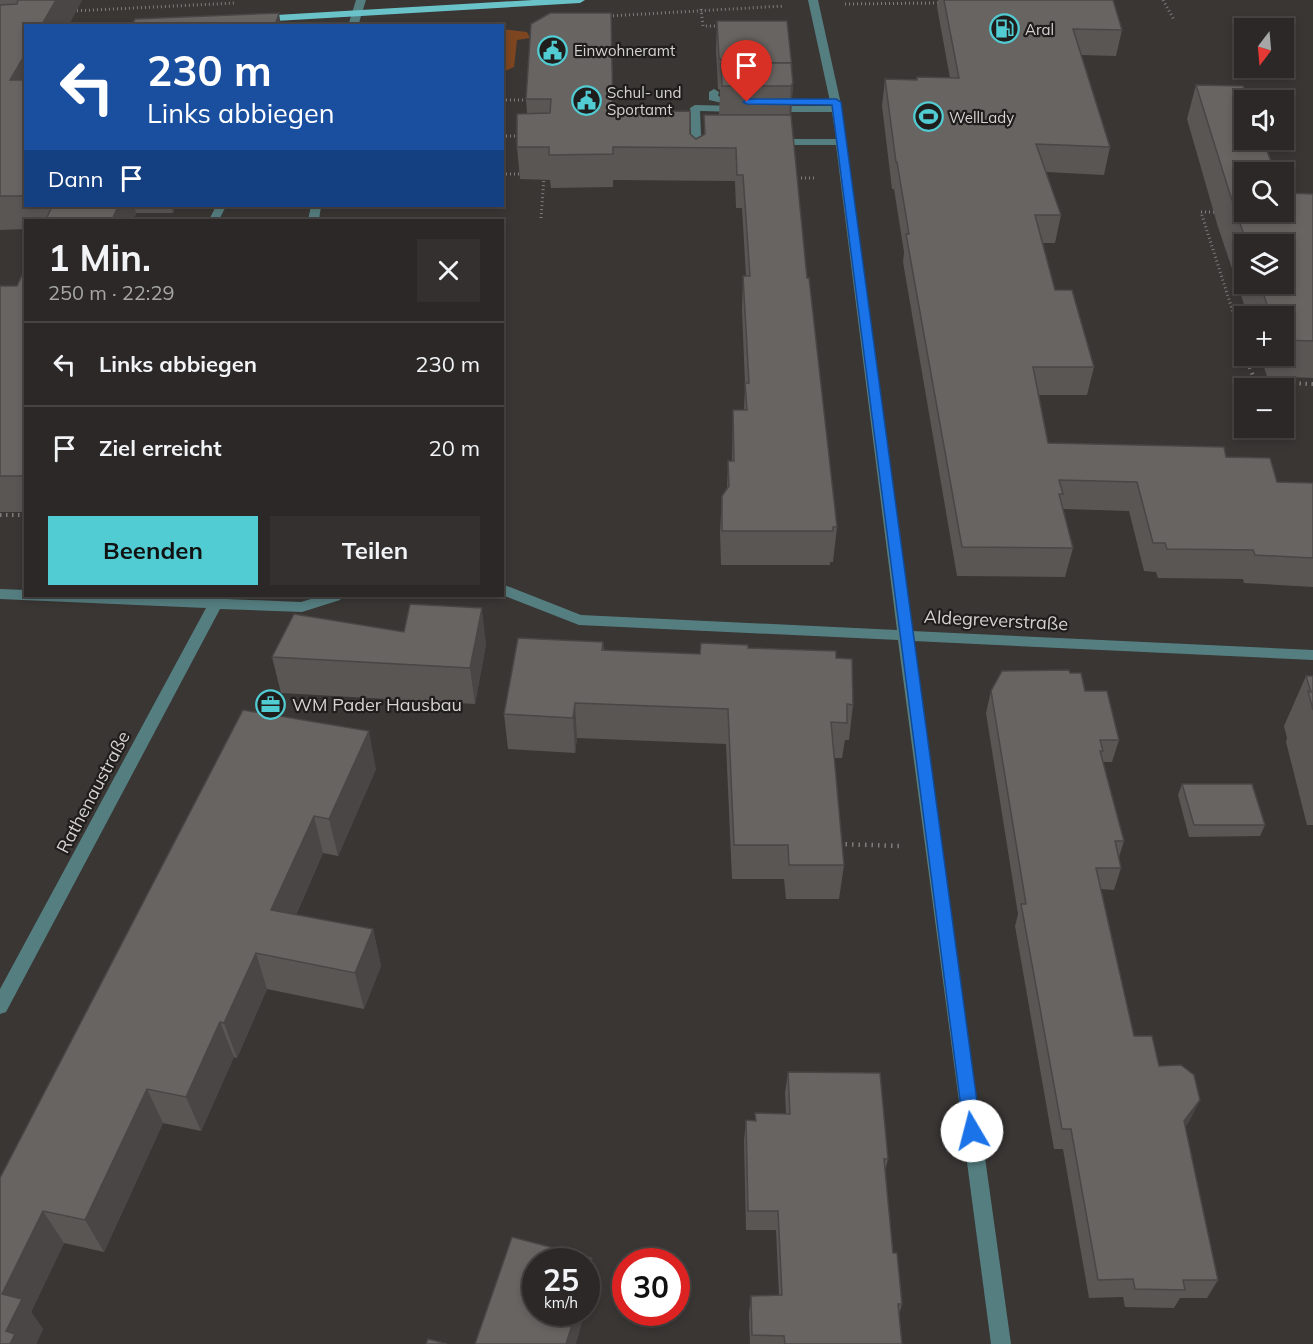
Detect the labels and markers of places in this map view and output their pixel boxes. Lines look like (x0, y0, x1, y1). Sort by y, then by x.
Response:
fuel station icon: Aral (988, 13, 1020, 45)
place label: Aral (1025, 20, 1054, 39)
public building icon: Einwohneramt (537, 34, 569, 66)
pin (721, 40, 772, 102)
place label: Einwohneramt (574, 41, 675, 60)
place label: Schul- und Sportamt (607, 83, 682, 119)
public building icon: Schul- und Sportamt (570, 85, 602, 117)
sports icon: WellLady (912, 101, 944, 133)
place label: WellLady (949, 108, 1014, 127)
office icon: WM Pader Hausbau (255, 688, 287, 720)
place label: WM Pader Hausbau (292, 693, 462, 716)

